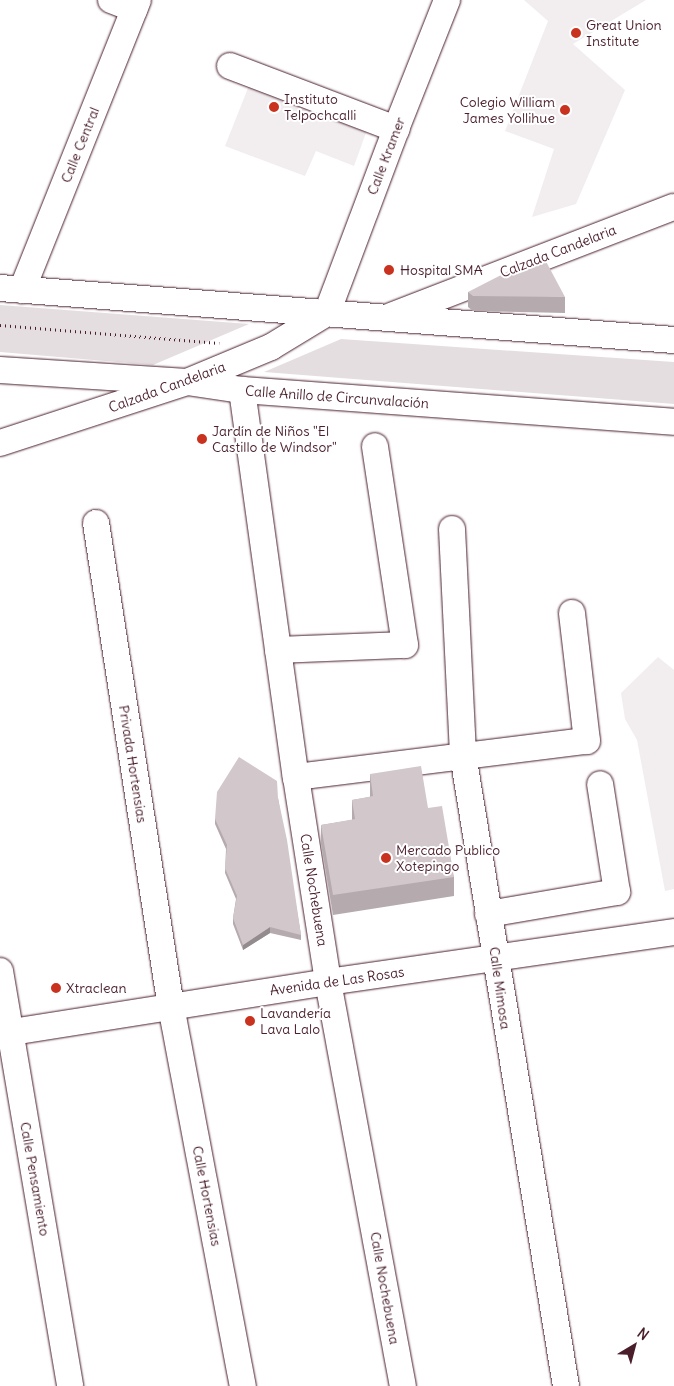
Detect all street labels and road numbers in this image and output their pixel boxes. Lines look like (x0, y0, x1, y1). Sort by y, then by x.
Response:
street label: Calle Central (57, 105, 103, 185)
street label: Calle Kramer (363, 115, 409, 197)
street label: Calzada Candelaria (497, 221, 619, 281)
street label: Calzada Candelaria (106, 358, 228, 416)
street label: Calle Anillo de Circunvalación (245, 382, 429, 412)
street label: Privada Hortensias (115, 704, 151, 824)
street label: Calle Nochebuena (297, 832, 331, 948)
street label: Calle Mimosa (486, 946, 514, 1030)
street label: Avenida de Las Rosas (269, 963, 405, 999)
street label: Calle Pensamiento (17, 1121, 53, 1237)
street label: Calle Hortensias (189, 1144, 225, 1248)
street label: Calle Nochebuena (367, 1230, 403, 1346)

